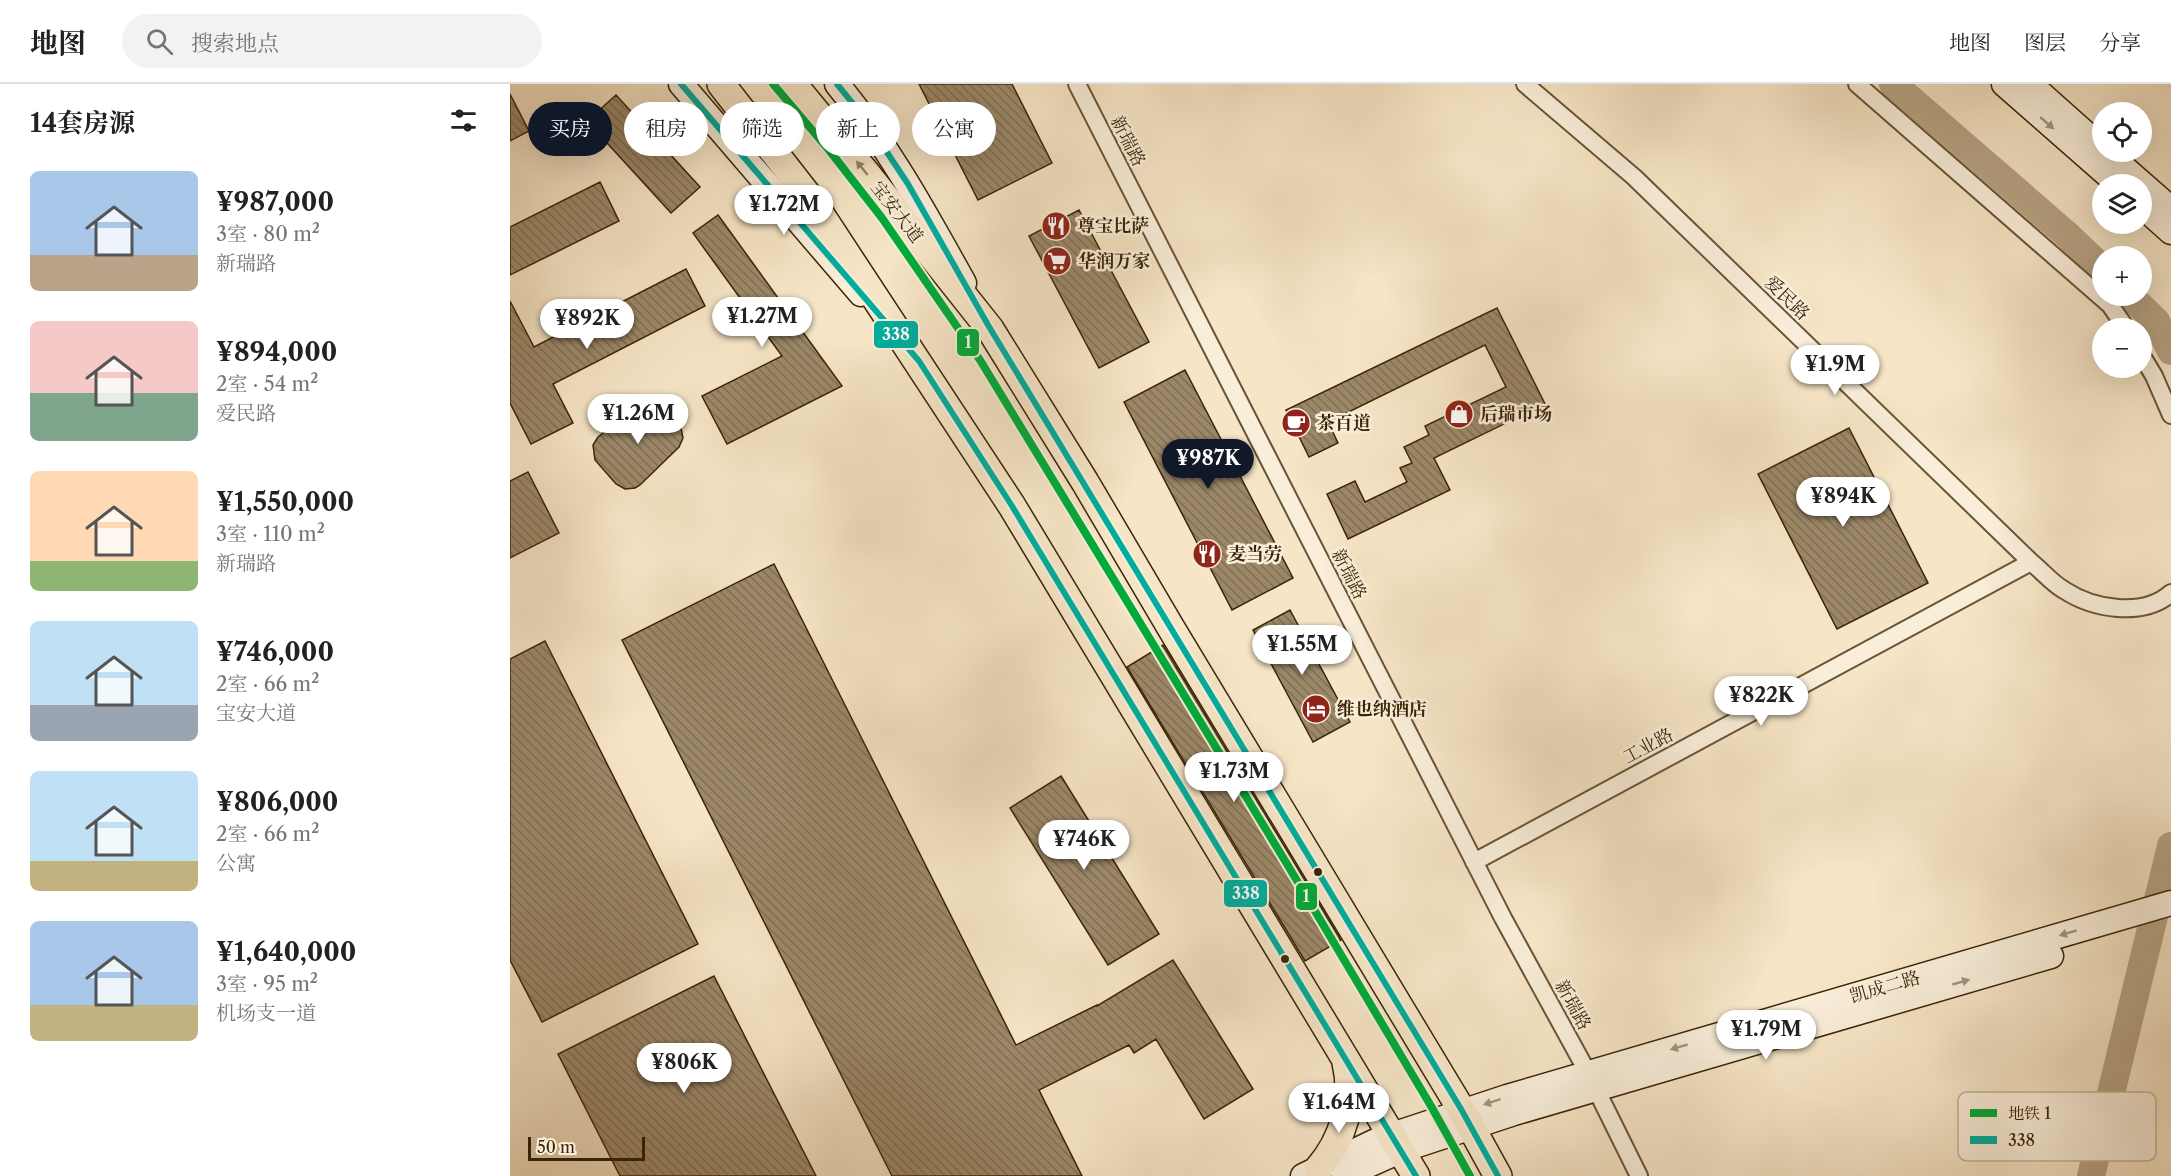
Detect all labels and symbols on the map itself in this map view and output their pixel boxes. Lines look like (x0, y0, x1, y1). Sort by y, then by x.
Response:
street label: 新瑞路 (1106, 112, 1150, 170)
one-way arrow (2040, 116, 2055, 130)
one-way arrow (856, 161, 869, 176)
street label: 宝安大道 (866, 177, 928, 247)
pin: ¥1.72M (735, 185, 833, 236)
restaurant icon: 尊宝比萨 (1040, 210, 1072, 242)
place label: 尊宝比萨 (1077, 215, 1149, 237)
supermarket icon: 华润万家 (1041, 245, 1073, 277)
place label: 华润万家 (1078, 250, 1150, 272)
street label: 爱民路 (1760, 271, 1814, 325)
pin: ¥1.27M (713, 297, 811, 348)
pin: ¥892K (545, 299, 629, 350)
line badge: 338 (873, 320, 919, 349)
text: 338 (882, 324, 910, 344)
line badge: 1 (956, 328, 980, 357)
text: 1 (964, 332, 972, 352)
pin: ¥1.9M (1793, 345, 1877, 396)
pin: ¥1.26M (589, 394, 687, 445)
shop icon: 后瑞市场 (1443, 398, 1475, 430)
place label: 后瑞市场 (1480, 403, 1552, 425)
cafe icon: 茶百道 (1280, 407, 1312, 439)
place label: 茶百道 (1317, 412, 1371, 434)
pin: ¥987K (1166, 439, 1250, 490)
pin: ¥894K (1801, 477, 1885, 528)
restaurant icon: 麦当劳 (1191, 538, 1223, 570)
place label: 麦当劳 (1228, 543, 1282, 565)
street label: 新瑞路 (1327, 545, 1371, 603)
pin: ¥1.55M (1253, 625, 1351, 676)
pin: ¥822K (1719, 676, 1803, 727)
hotel icon: 维也纳酒店 (1300, 693, 1332, 725)
place label: 维也纳酒店 (1337, 698, 1427, 720)
street label: 工业路 (1619, 724, 1677, 768)
pin: ¥1.73M (1185, 752, 1283, 803)
pin: ¥746K (1042, 820, 1126, 871)
unlabelled marker (1312, 866, 1324, 878)
line badge: 338 (1223, 879, 1268, 908)
line badge: 1 (1295, 882, 1318, 911)
text: 338 (1232, 883, 1260, 903)
text: 1 (1302, 886, 1310, 906)
one-way arrow (2059, 929, 2077, 938)
unlabelled marker (1279, 953, 1291, 965)
street label: 凯成二路 (1847, 967, 1923, 1007)
street label: 新瑞路 (1550, 976, 1596, 1034)
one-way arrow (1952, 977, 1970, 986)
pin: ¥1.79M (1717, 1010, 1815, 1061)
pin: ¥806K (642, 1043, 726, 1094)
one-way arrow (1670, 1043, 1688, 1052)
pin: ¥1.64M (1290, 1083, 1388, 1134)
legend (1958, 1092, 2156, 1161)
one-way arrow (1483, 1098, 1501, 1107)
text: 地铁 1 (2008, 1103, 2051, 1123)
text: 338 (2008, 1130, 2035, 1150)
scale bar (528, 1134, 645, 1162)

